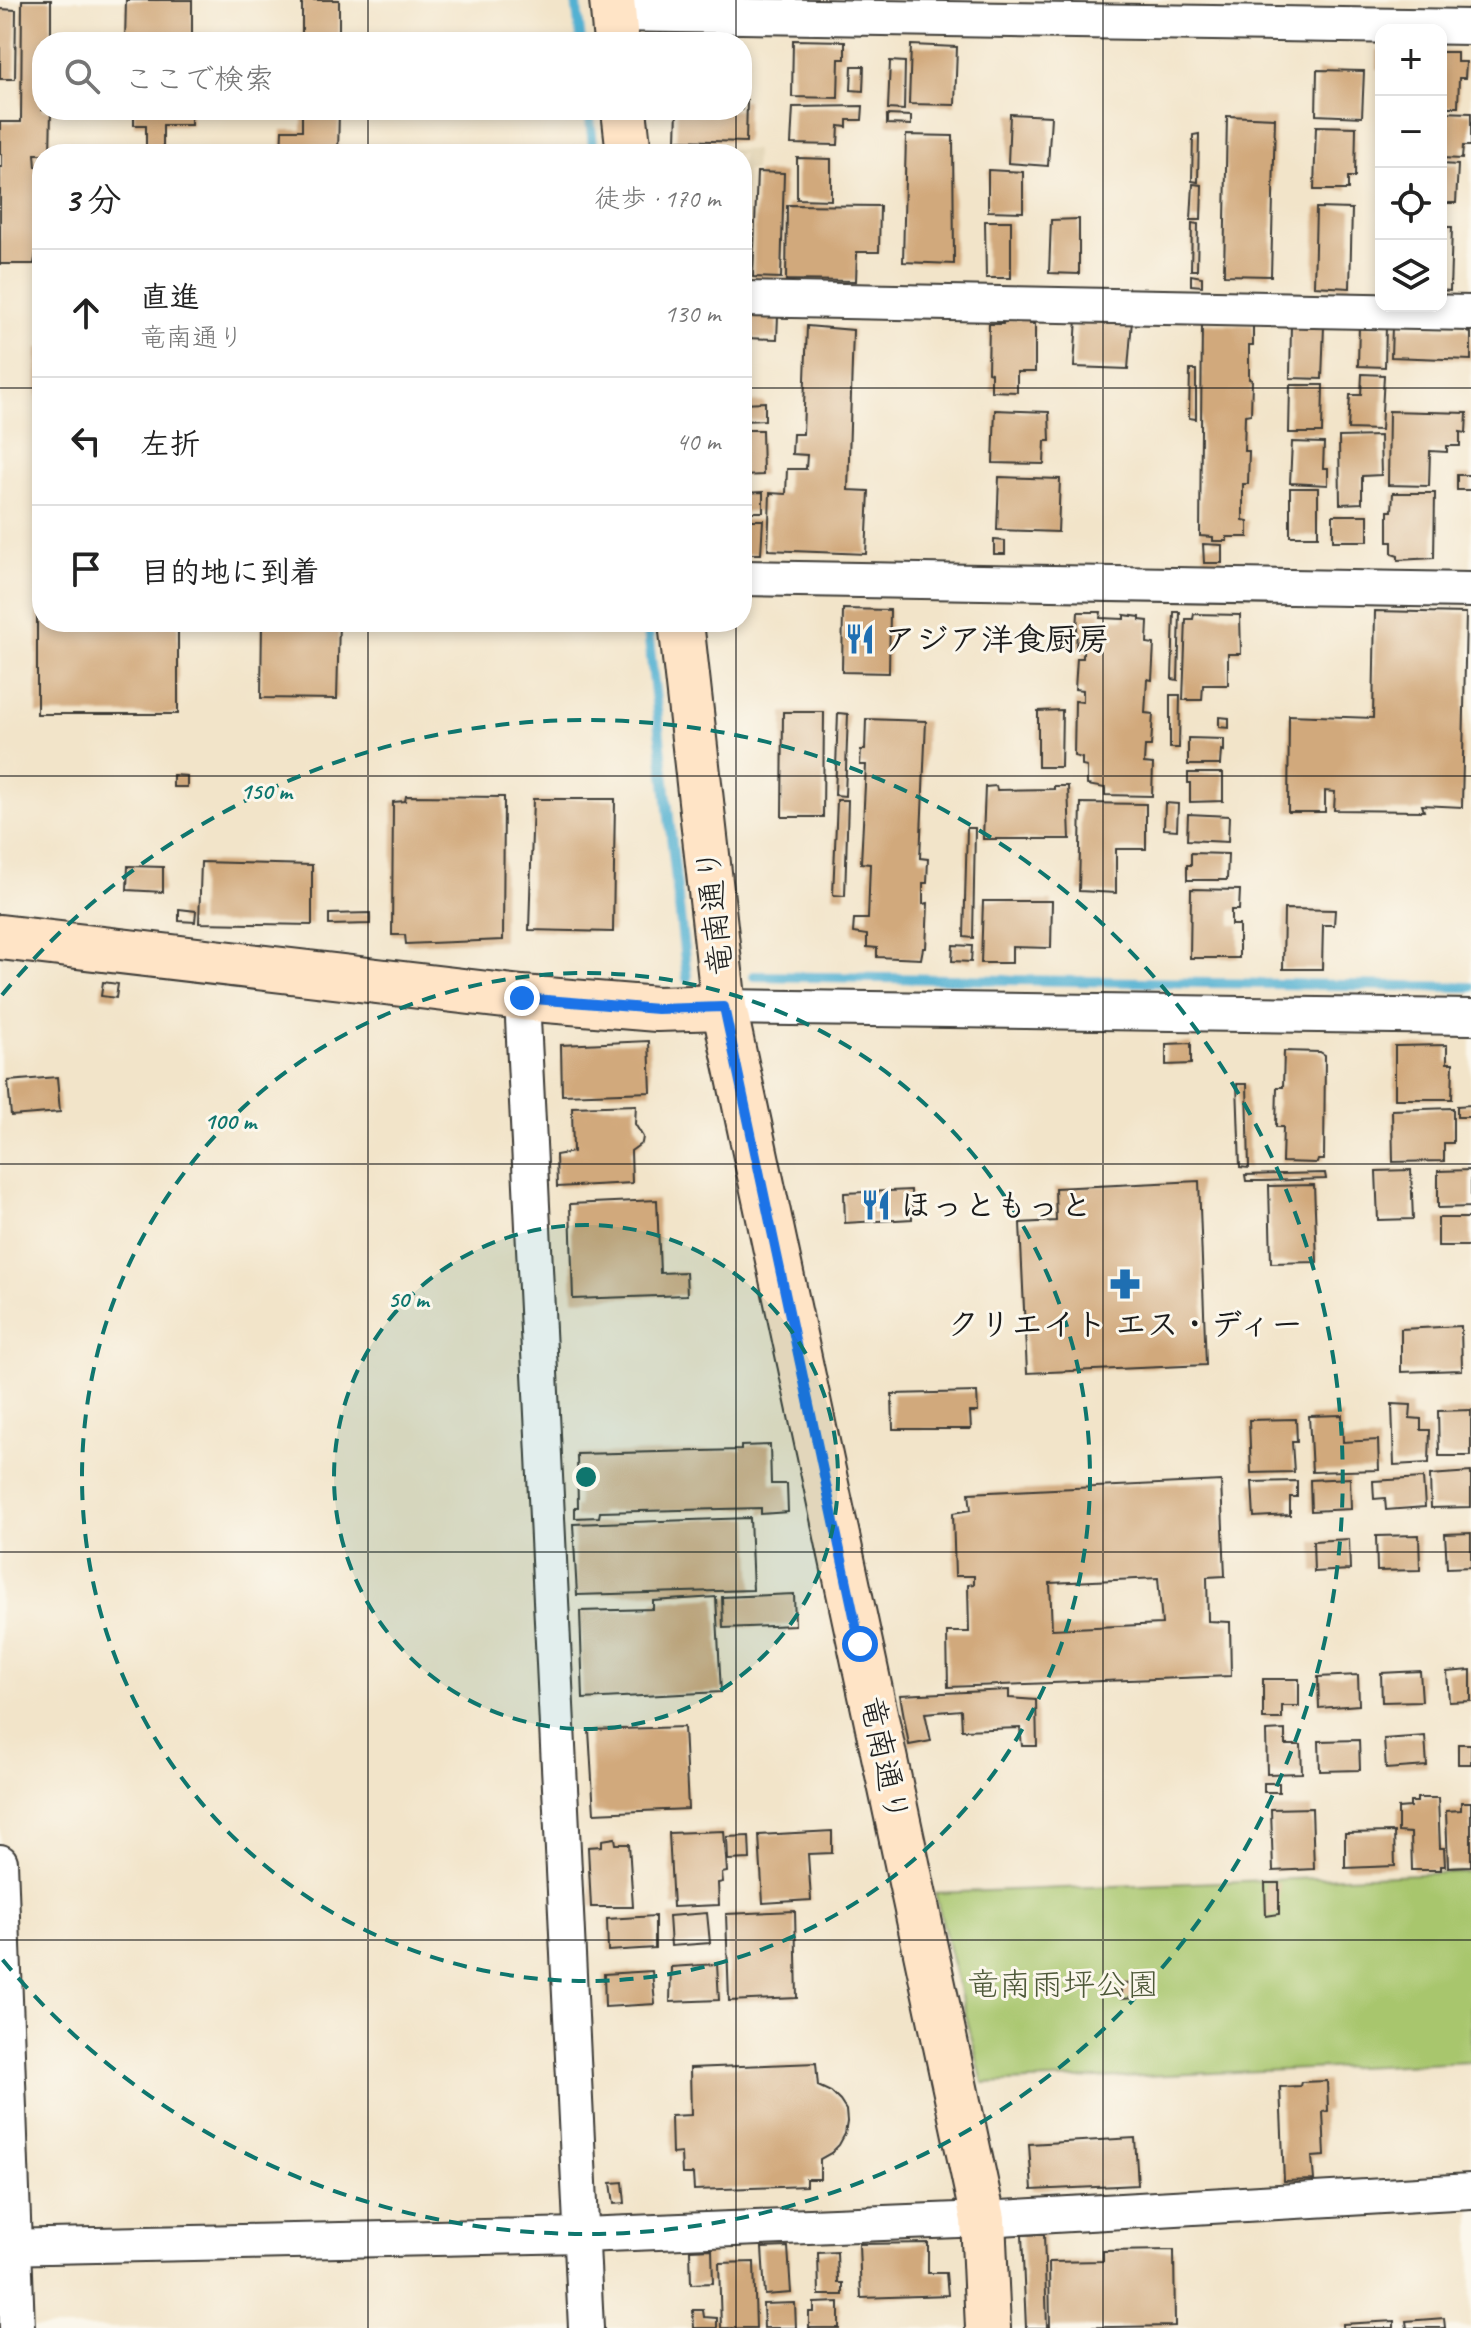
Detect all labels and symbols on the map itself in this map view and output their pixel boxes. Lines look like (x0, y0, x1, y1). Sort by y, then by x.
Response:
place label: アジア洋食厨房 (884, 619, 1109, 660)
restaurant icon: アジア洋食厨房 (843, 622, 877, 656)
text: 150 m (240, 776, 294, 806)
street label: 竜南通り (687, 846, 742, 978)
route end (504, 980, 540, 1016)
text: 100 m (204, 1106, 258, 1136)
place label: ほっともっと (900, 1185, 1092, 1226)
restaurant icon: ほっともっと (859, 1188, 893, 1222)
pharmacy icon: クリエイト エス・ディー (1108, 1267, 1142, 1301)
text: 50 m (388, 1284, 431, 1314)
place label: クリエイト エス・ディー (947, 1304, 1303, 1345)
centre of rings (572, 1463, 600, 1491)
route start (842, 1626, 878, 1662)
street label: 竜南通り (851, 1692, 918, 1826)
park label: 竜南雨坪公園 (967, 1964, 1159, 2005)

